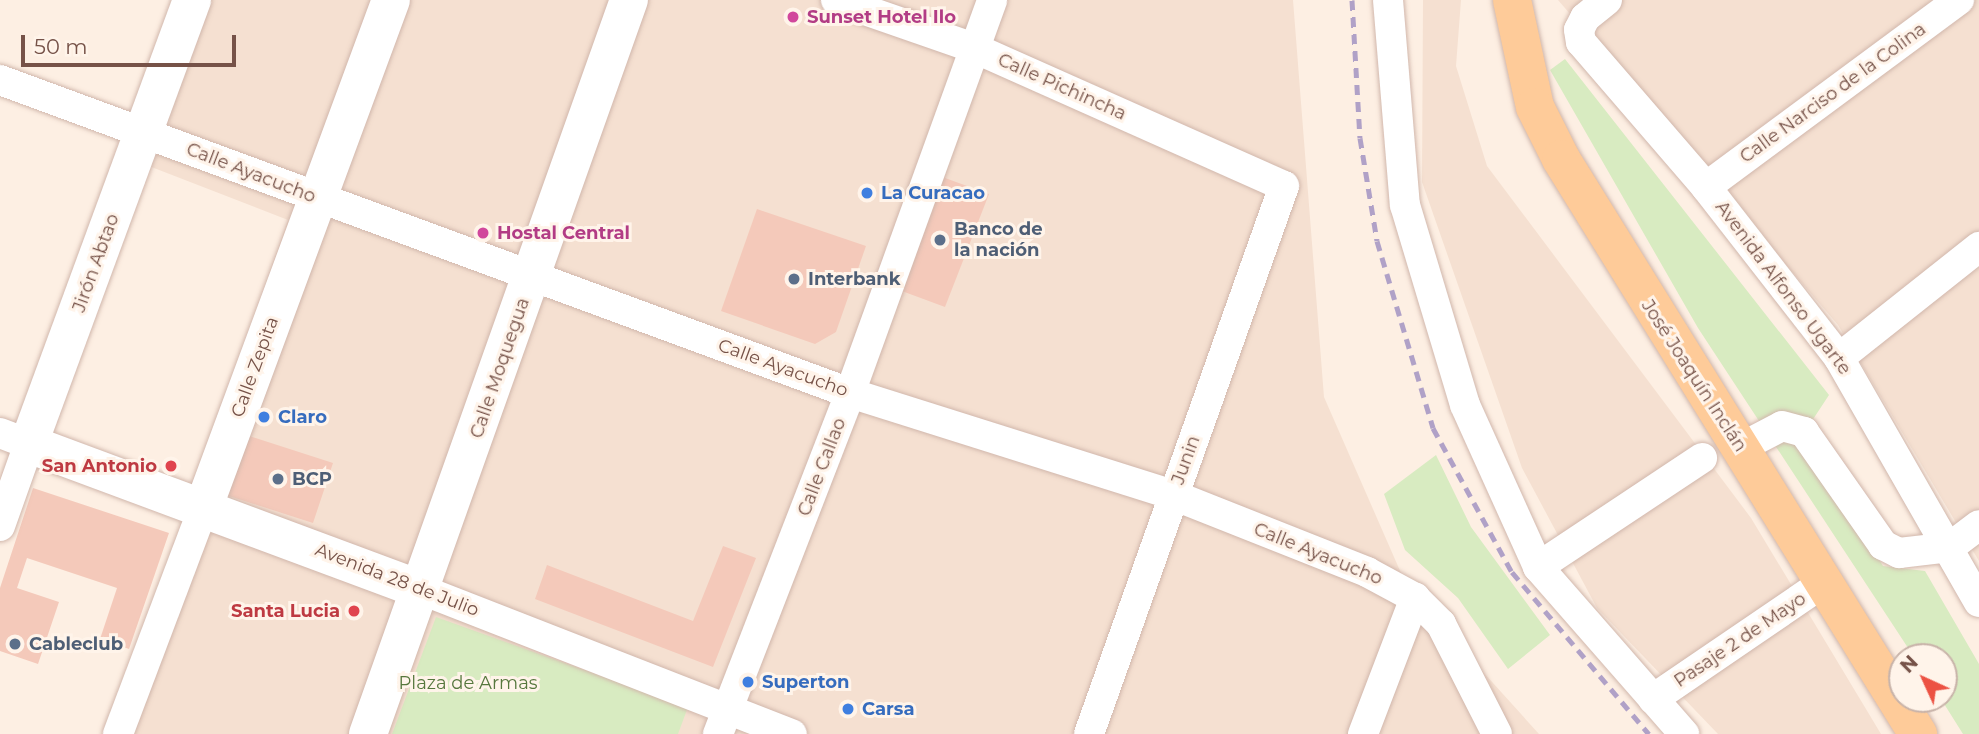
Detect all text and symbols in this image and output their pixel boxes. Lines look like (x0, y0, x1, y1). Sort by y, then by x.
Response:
place label: Sunset Hotel Ilo (807, 6, 956, 28)
marker: Sunset Hotel Ilo (785, 9, 801, 25)
street label: Calle Narciso de la Colina (1736, 18, 1930, 168)
scale bar (24, 21, 240, 65)
text: 50 m (34, 34, 88, 59)
street label: Calle Pichincha (994, 49, 1130, 125)
street label: Calle Ayacucho (183, 138, 319, 208)
place label: La Curacao (881, 182, 985, 204)
marker: La Curacao (859, 185, 875, 201)
street label: Avenida Alfonso Ugarte (1711, 197, 1855, 379)
street label: Jirón Abtao (68, 211, 124, 315)
place label: Banco de la nación (954, 219, 1043, 262)
place label: Hostal Central (497, 222, 630, 244)
marker: Hostal Central (475, 225, 491, 241)
marker: Banco de la nación (932, 232, 948, 248)
place label: Interbank (808, 268, 901, 290)
marker: Interbank (786, 271, 802, 287)
street label: Calle Moquegua (466, 295, 534, 441)
street label: José Joaquín Inclán (1637, 296, 1751, 456)
street label: Calle Zepita (227, 314, 283, 420)
street label: Calle Ayacucho (715, 334, 851, 402)
place label: Claro (278, 406, 327, 428)
marker: Claro (256, 409, 272, 425)
street label: Calle Callao (793, 415, 851, 519)
street label: Junin (1167, 433, 1205, 487)
place label: San Antonio (42, 455, 157, 477)
marker: San Antonio (163, 458, 179, 474)
place label: BCP (292, 468, 332, 490)
marker: BCP (270, 471, 286, 487)
street label: Calle Ayacucho (1251, 518, 1385, 590)
street label: Avenida 28 de Julio (312, 539, 482, 621)
street label: Pasaje 2 de Mayo (1670, 588, 1810, 692)
place label: Santa Lucia (231, 600, 340, 622)
marker: Santa Lucia (346, 603, 362, 619)
place label: Cableclub (29, 633, 123, 655)
marker: Cableclub (7, 636, 23, 652)
north arrow (1888, 643, 1958, 713)
text: N (1896, 651, 1923, 678)
place label: Superton (762, 671, 849, 693)
park label: Plaza de Armas (398, 672, 538, 694)
marker: Superton (740, 674, 756, 690)
place label: Carsa (862, 698, 914, 720)
marker: Carsa (840, 701, 856, 717)

